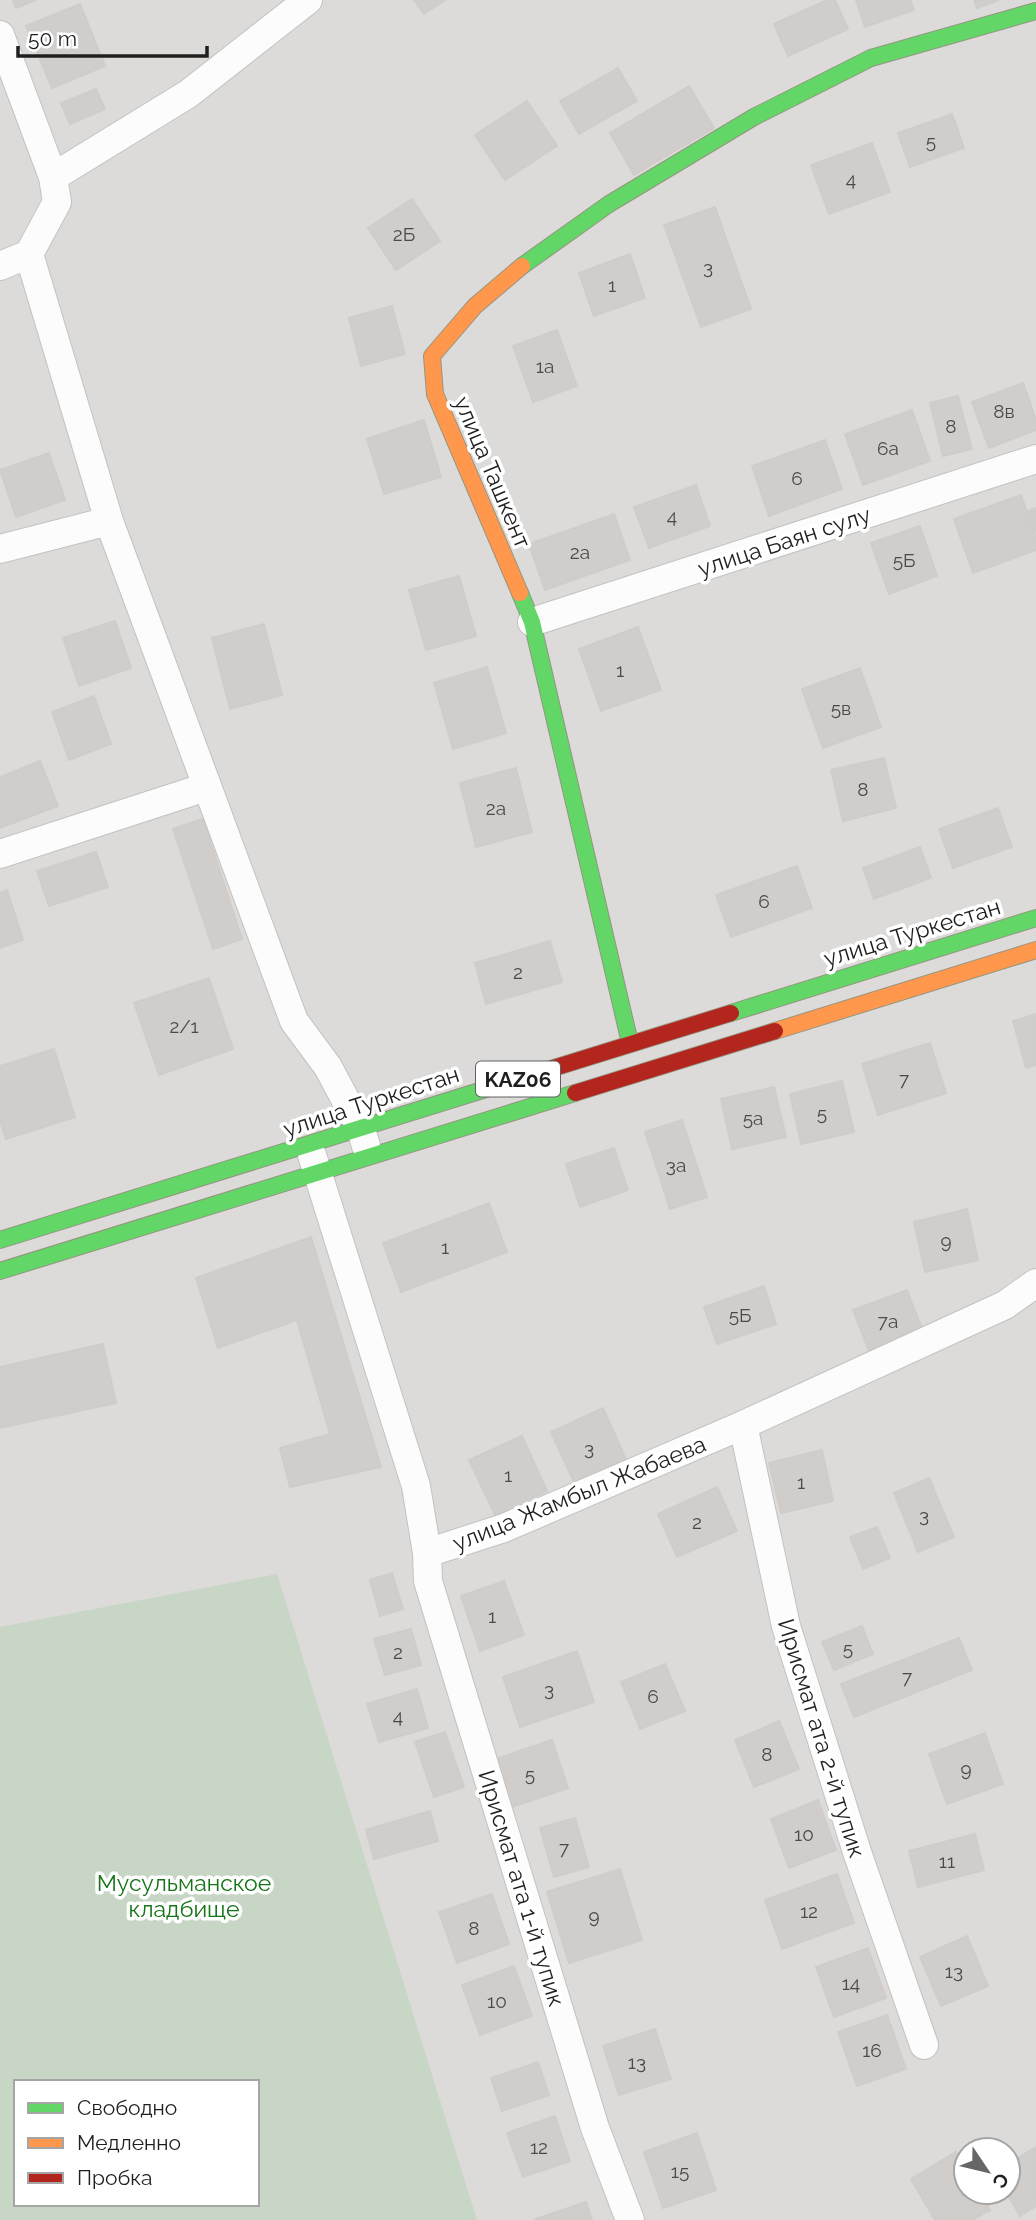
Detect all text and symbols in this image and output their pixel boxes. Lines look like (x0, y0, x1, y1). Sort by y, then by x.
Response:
scale bar (18, 14, 206, 58)
text: 50 m (28, 26, 77, 51)
house number: 5 (926, 130, 936, 152)
house number: 4 (846, 168, 856, 190)
house number: 2Б (393, 223, 415, 245)
house number: 3 (703, 256, 713, 278)
house number: 1 (608, 274, 616, 296)
house number: 1а (536, 355, 554, 377)
street label: улица Ташкент (449, 392, 537, 552)
house number: 8в (993, 400, 1015, 422)
house number: 8 (945, 415, 957, 437)
house number: 6а (877, 437, 899, 459)
house number: 6 (791, 467, 803, 489)
street label: улица Баян сулу (694, 500, 874, 582)
house number: 4 (667, 505, 677, 527)
house number: 2а (570, 541, 590, 563)
house number: 5Б (893, 549, 915, 571)
house number: 1 (616, 659, 624, 681)
house number: 5в (831, 697, 851, 719)
house number: 8 (857, 778, 869, 800)
house number: 2а (486, 797, 506, 819)
house number: 6 (758, 890, 770, 912)
street label: улица Туркестан (820, 892, 1004, 972)
house number: 2 (513, 961, 523, 983)
house number: 2/1 (169, 1015, 199, 1037)
street label: улица Туркестан (280, 1060, 462, 1142)
road number: KАZ06 (476, 1062, 560, 1096)
house number: 7 (899, 1068, 909, 1090)
house number: 5 (817, 1102, 827, 1124)
house number: 5а (743, 1107, 763, 1129)
house number: 3а (666, 1154, 686, 1176)
house number: 9 (940, 1230, 952, 1252)
house number: 1 (441, 1236, 449, 1258)
house number: 5Б (729, 1304, 751, 1326)
house number: 7а (878, 1310, 898, 1332)
street label: улица Жамбыл Жабаева (448, 1430, 710, 1556)
house number: 3 (584, 1437, 594, 1459)
house number: 1 (504, 1464, 512, 1486)
house number: 1 (797, 1471, 805, 1493)
house number: 3 (919, 1504, 929, 1526)
house number: 2 (692, 1511, 702, 1533)
house number: 1 (488, 1605, 496, 1627)
street label: Ирисмат ата 2-й тупик (773, 1615, 871, 1861)
house number: 5 (843, 1637, 853, 1659)
house number: 2 (393, 1641, 403, 1663)
house number: 7 (902, 1666, 912, 1688)
house number: 3 (544, 1678, 554, 1700)
house number: 6 (647, 1685, 659, 1707)
house number: 4 (393, 1705, 403, 1727)
house number: 8 (761, 1743, 773, 1765)
house number: 9 (960, 1758, 972, 1780)
house number: 5 (525, 1763, 535, 1785)
street label: Ирисмат ата 1-й тупик (473, 1766, 571, 2010)
house number: 10 (794, 1823, 814, 1845)
house number: 7 (559, 1837, 569, 1859)
house number: 11 (939, 1850, 955, 1872)
park label: Мусульманское кладбище (97, 1869, 271, 1922)
house number: 12 (800, 1900, 818, 1922)
house number: 9 (588, 1905, 600, 1927)
house number: 8 (468, 1917, 480, 1939)
house number: 13 (945, 1960, 963, 1982)
house number: 14 (842, 1972, 860, 1994)
house number: 10 (487, 1990, 507, 2012)
house number: 16 (862, 2039, 882, 2061)
house number: 13 (628, 2051, 646, 2073)
legend (14, 2080, 259, 2206)
text: Свободно (77, 2095, 177, 2120)
text: Медленно (77, 2130, 181, 2155)
house number: 12 (530, 2136, 548, 2158)
north arrow (952, 2136, 1022, 2206)
house number: 15 (671, 2160, 689, 2182)
text: Пробка (77, 2165, 153, 2190)
text: С (988, 2169, 1014, 2192)

